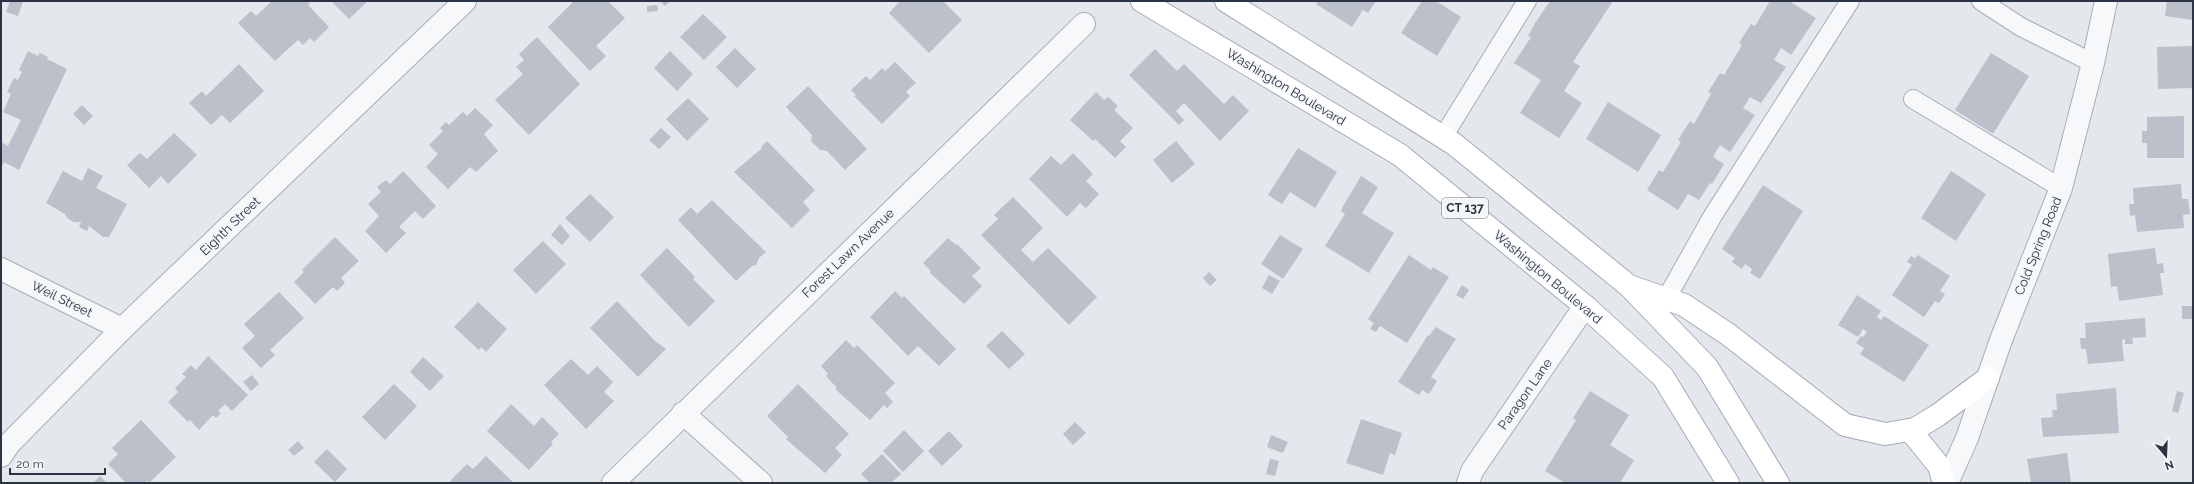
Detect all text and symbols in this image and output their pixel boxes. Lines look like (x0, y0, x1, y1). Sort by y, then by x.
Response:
street label: Washington Boulevard (1224, 45, 1348, 129)
street label: Eighth Street (197, 193, 264, 258)
street label: Cold Spring Road (2011, 195, 2065, 297)
road number: CT 137 (1442, 198, 1488, 218)
street label: Forest Lawn Avenue (799, 205, 897, 301)
street label: Washington Boulevard (1491, 227, 1605, 327)
street label: Weil Street (29, 278, 95, 320)
street label: Paragon Lane (1495, 355, 1555, 432)
north arrow (2146, 436, 2186, 476)
scale bar (10, 450, 105, 476)
text: 20 m (16, 457, 44, 471)
text: N (2163, 457, 2175, 472)

